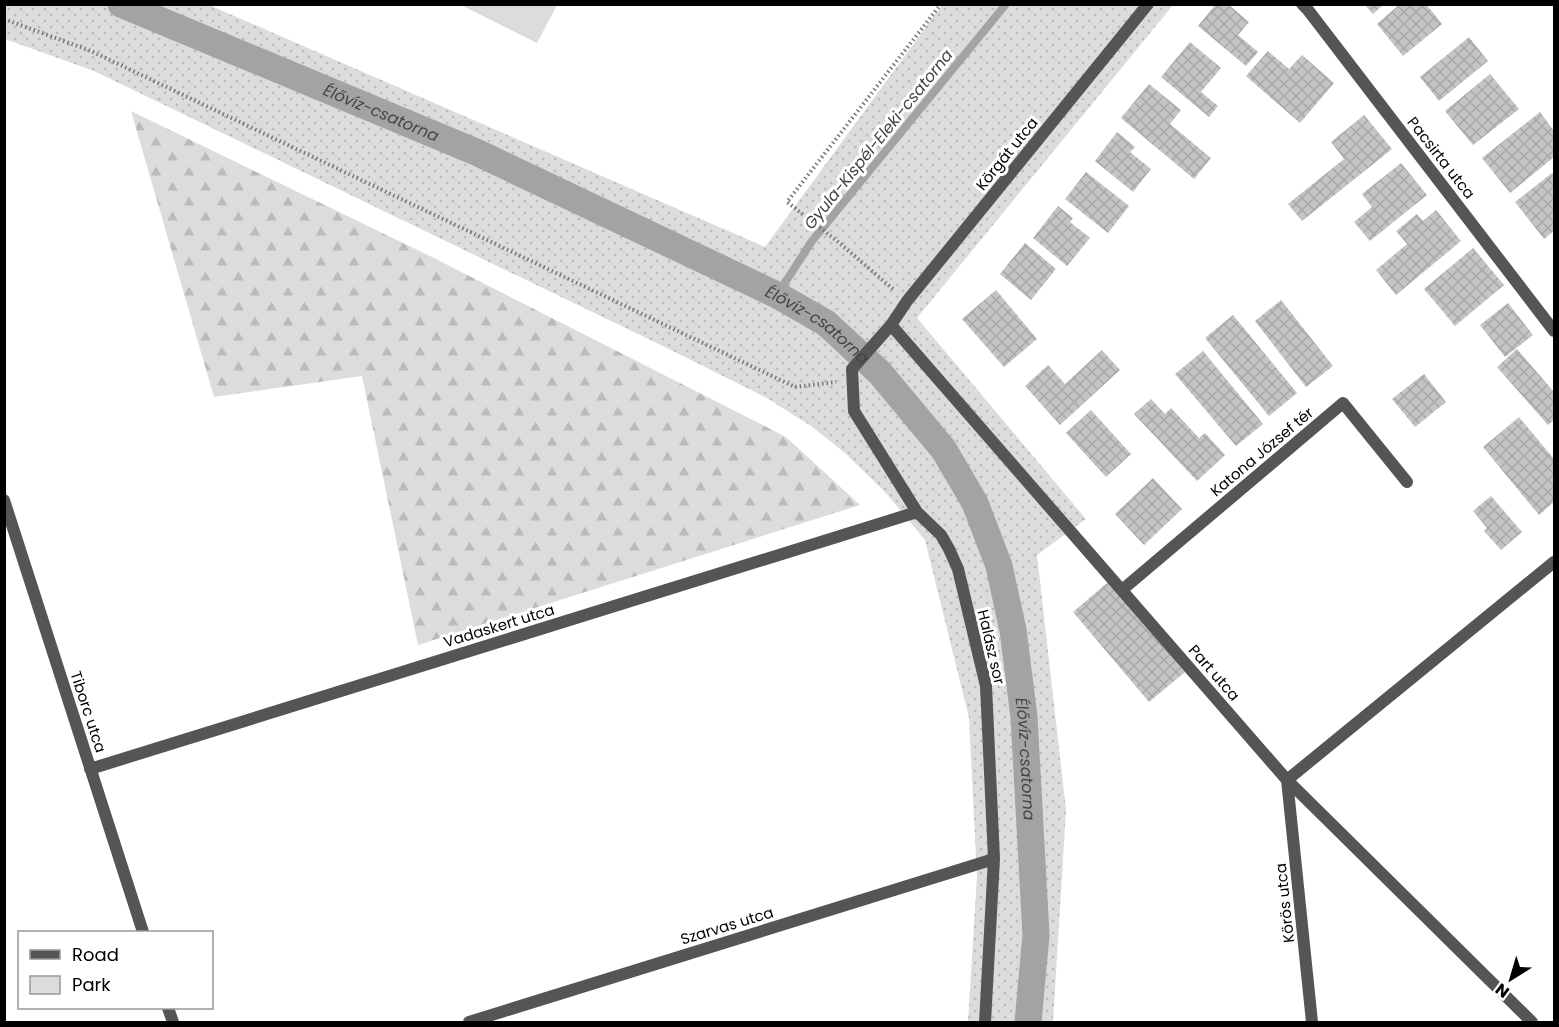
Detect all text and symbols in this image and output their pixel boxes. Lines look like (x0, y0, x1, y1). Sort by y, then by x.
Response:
water label: Gyula-Kispél-Eleki-csatorna (798, 44, 958, 234)
water label: Élővíz-csatorna (320, 79, 443, 147)
street label: Pacsirta utca (1403, 112, 1480, 203)
street label: Körgát utca (971, 113, 1043, 195)
water label: Élővíz-csatorna (761, 280, 874, 370)
street label: Katona József tér (1206, 402, 1318, 501)
street label: Vadaskert utca (441, 599, 557, 652)
street label: Halász sor (973, 607, 1010, 687)
street label: Part utca (1184, 640, 1245, 705)
street label: Tiborc utca (65, 668, 112, 755)
water label: Élővíz-csatorna (1010, 696, 1041, 821)
street label: Körös utca (1270, 862, 1299, 944)
street label: Szarvas utca (678, 901, 776, 950)
legend (18, 931, 213, 1009)
text: Road (72, 942, 119, 967)
north arrow (1481, 949, 1541, 1009)
text: Park (72, 972, 111, 997)
text: N (1491, 978, 1514, 1003)

